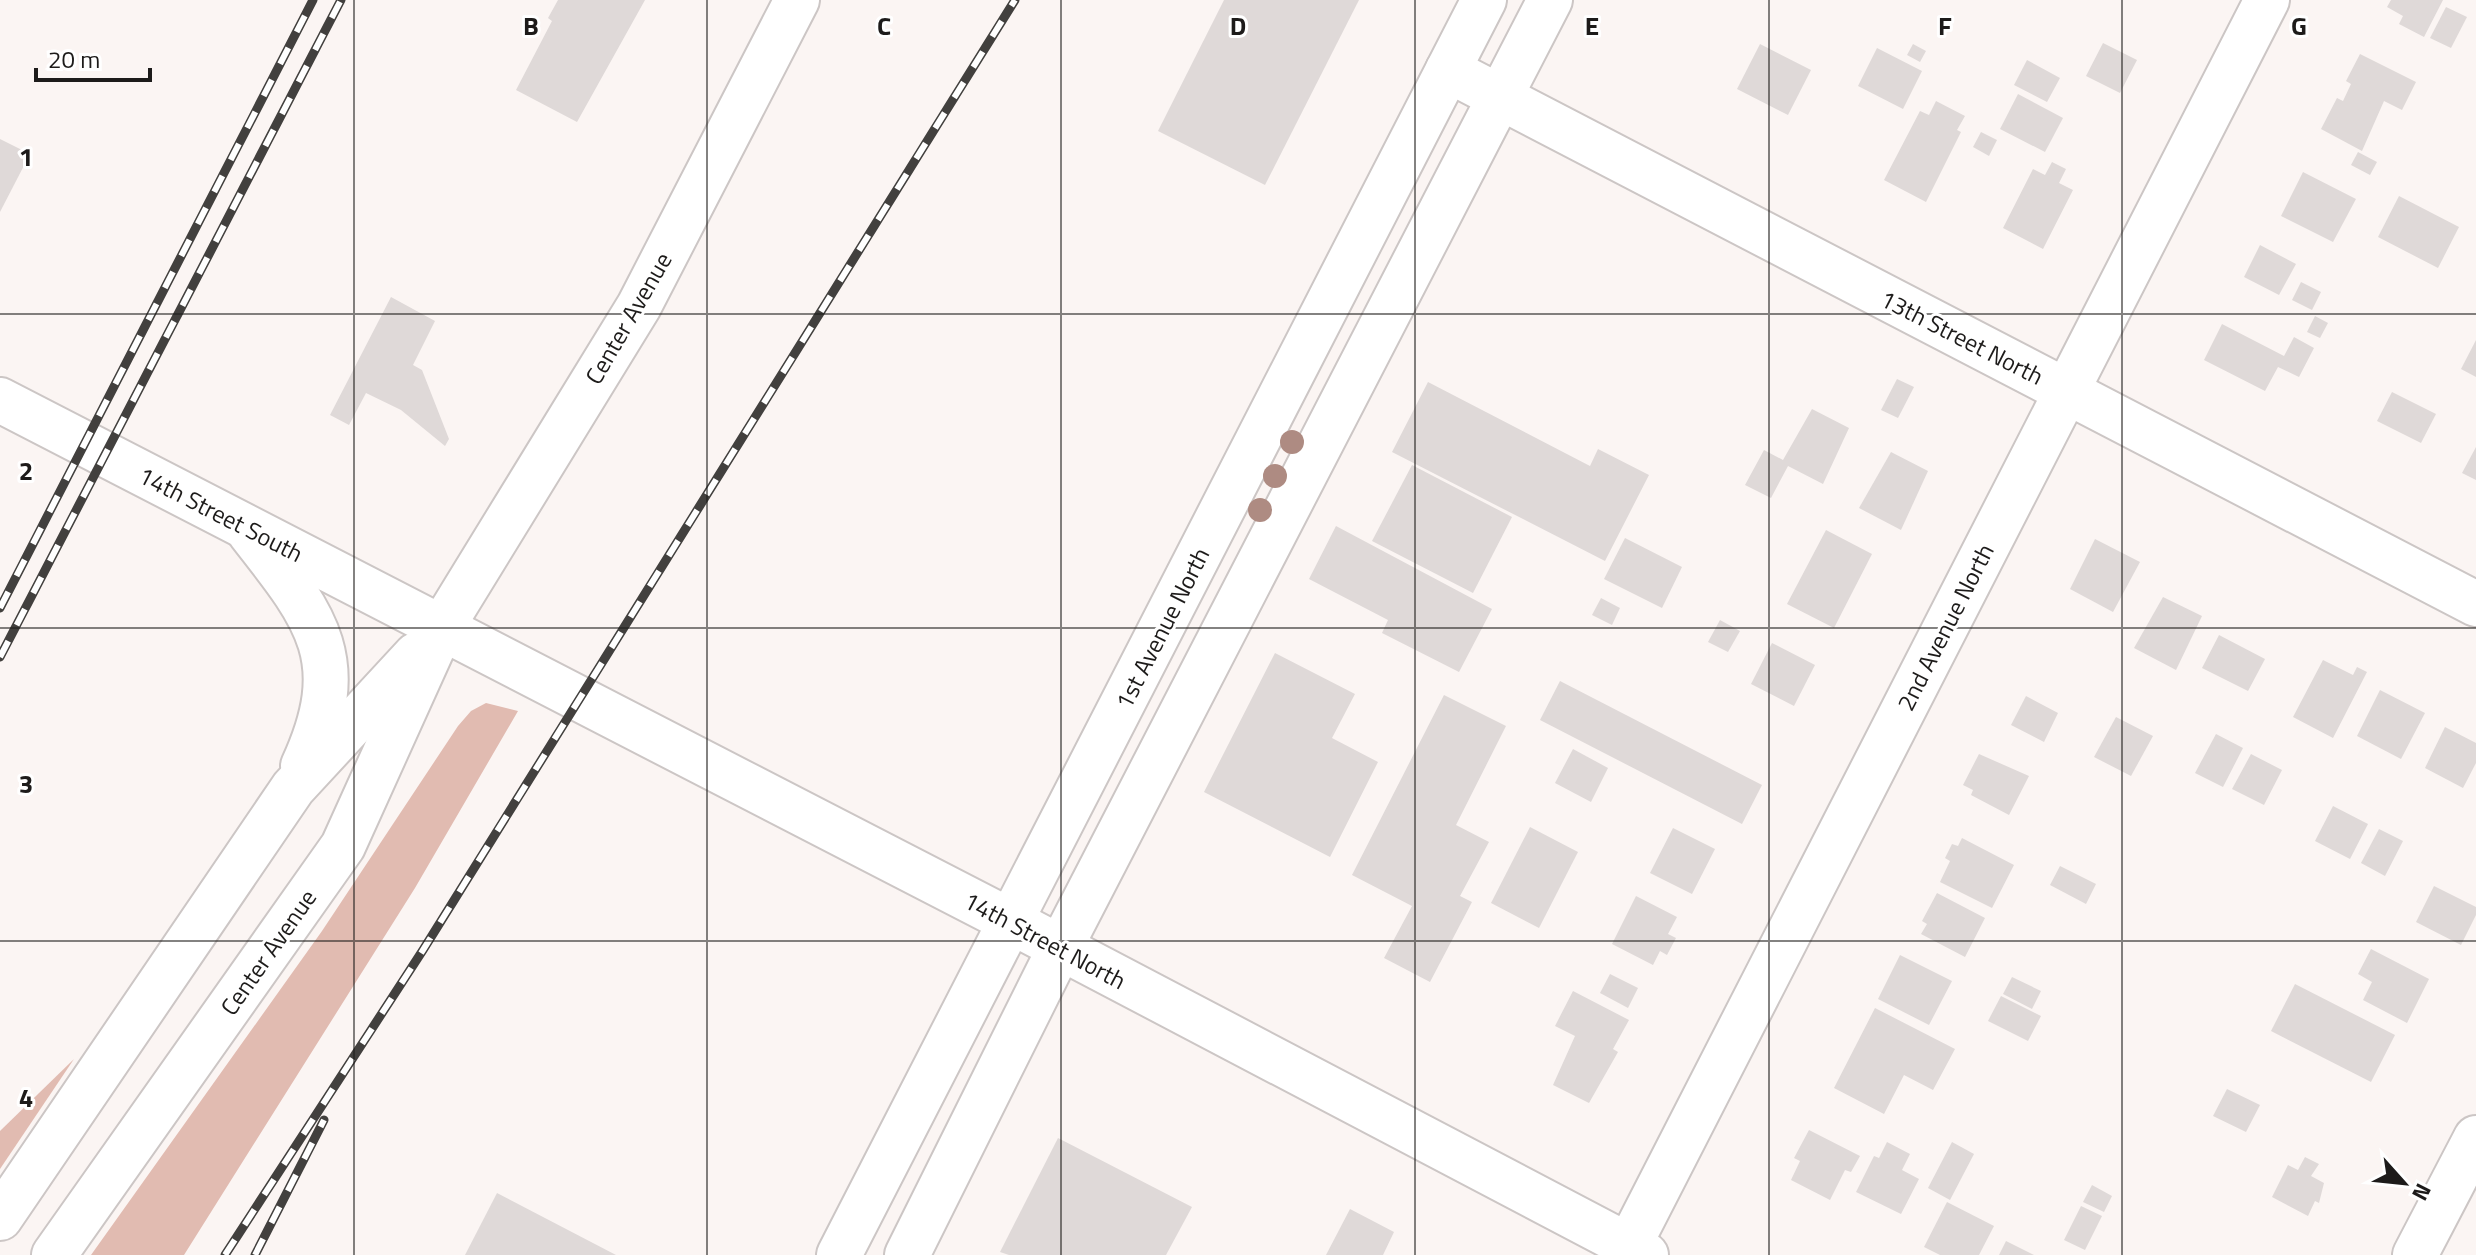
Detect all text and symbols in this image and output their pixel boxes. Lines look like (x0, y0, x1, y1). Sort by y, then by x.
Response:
text: B (523, 6, 539, 45)
text: C (877, 6, 891, 45)
text: D (1230, 6, 1246, 45)
text: E (1585, 6, 1599, 45)
text: F (1938, 6, 1952, 45)
text: G (2291, 6, 2307, 45)
scale bar (36, 32, 150, 82)
text: 20 m (48, 41, 100, 77)
text: 1 (19, 137, 33, 176)
street label: Center Avenue (576, 245, 680, 391)
street label: 13th Street North (1874, 280, 2050, 394)
text: 2 (19, 451, 33, 490)
street label: 14th Street South (132, 457, 310, 571)
street label: 2nd Avenue North (1887, 537, 2003, 717)
street label: 1st Avenue North (1106, 541, 1218, 715)
text: 3 (19, 764, 33, 803)
street label: Center Avenue (211, 881, 325, 1023)
street label: 14th Street North (958, 882, 1132, 998)
text: 4 (19, 1078, 33, 1117)
north arrow (2364, 1143, 2444, 1223)
text: N (2403, 1178, 2440, 1207)

